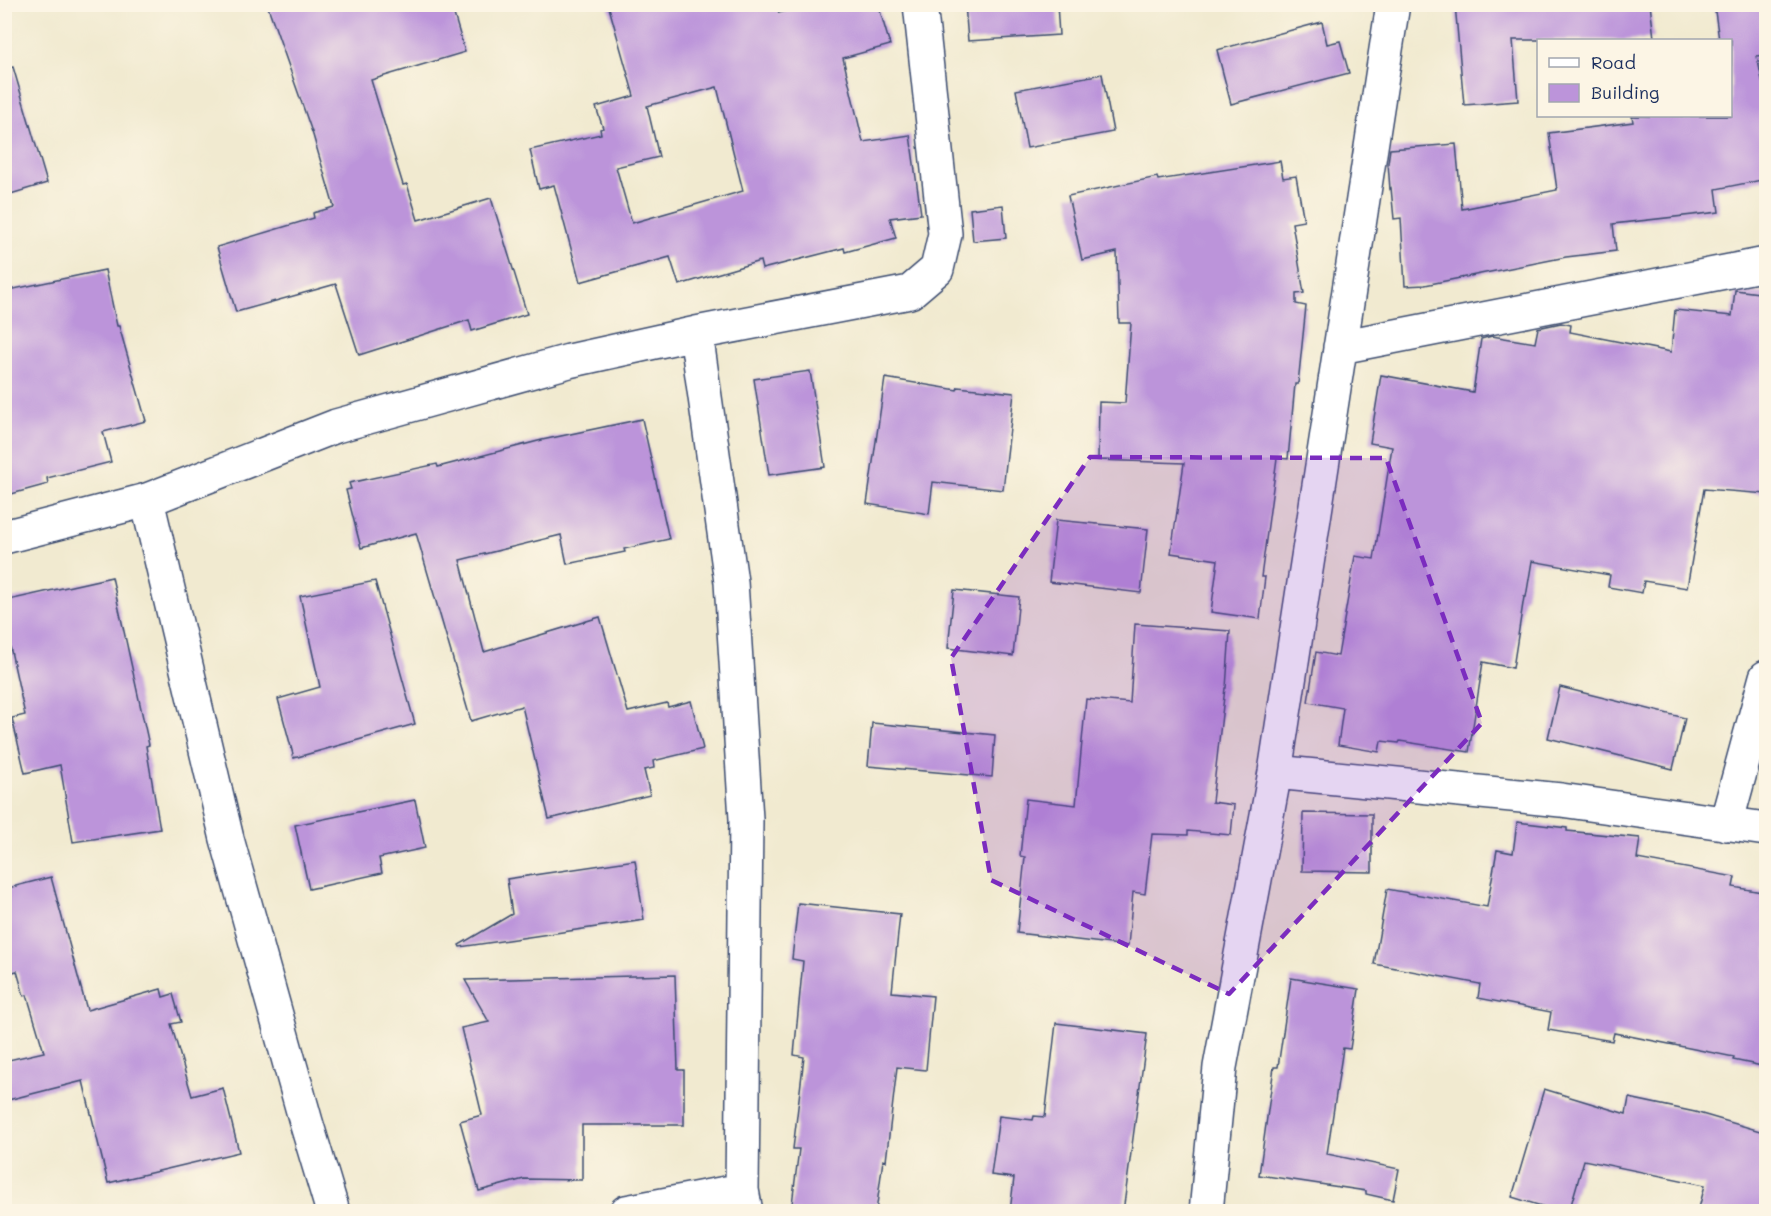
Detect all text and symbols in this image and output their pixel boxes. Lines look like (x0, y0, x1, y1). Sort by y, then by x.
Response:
legend (1537, 39, 1732, 117)
text: Road (1591, 50, 1636, 74)
text: Building (1591, 80, 1659, 104)

